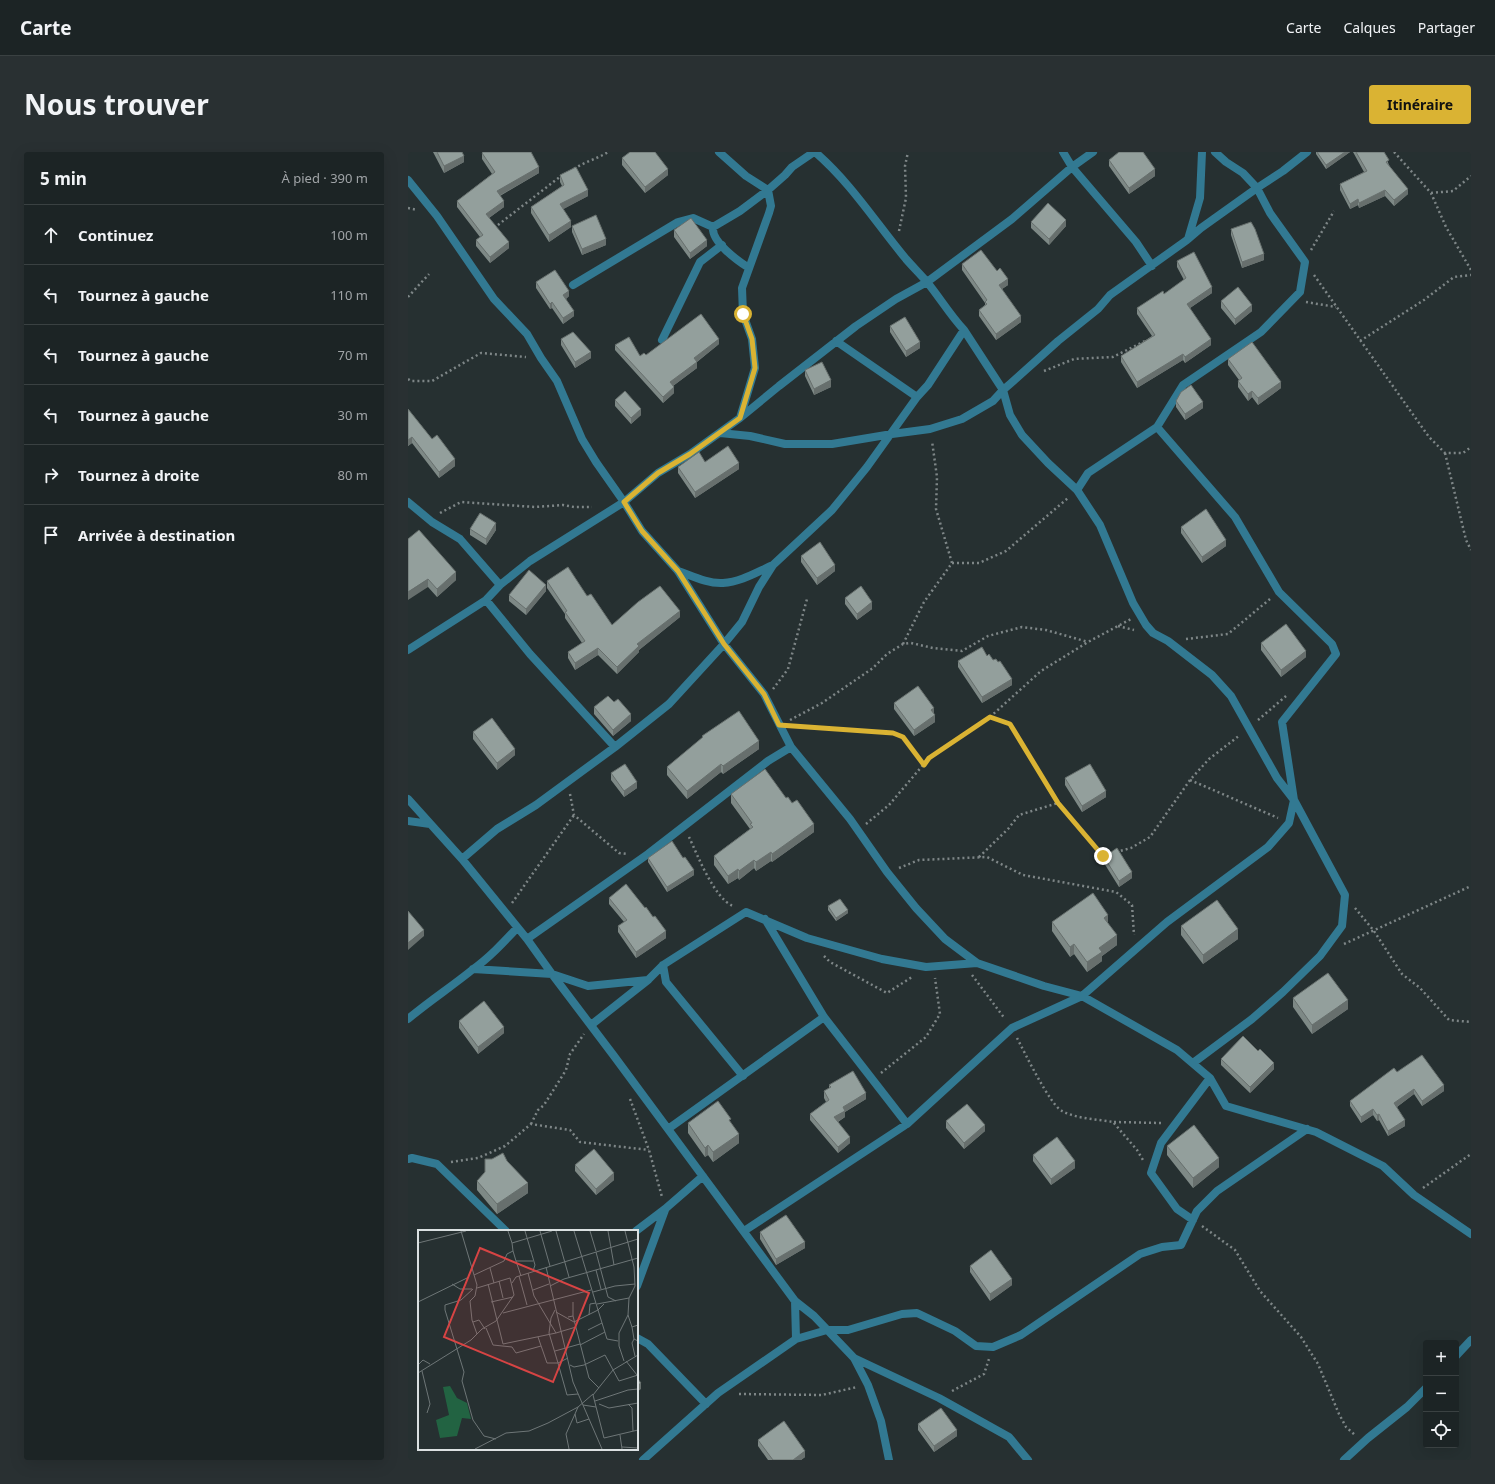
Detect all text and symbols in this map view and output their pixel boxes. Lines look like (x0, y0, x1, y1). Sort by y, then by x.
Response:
text: Carte (20, 15, 72, 41)
text: Carte (1286, 18, 1322, 37)
text: Calques (1344, 18, 1396, 37)
text: Partager (1418, 18, 1475, 37)
text: Nous trouver (24, 85, 209, 123)
button: Itinéraire (1369, 85, 1471, 124)
text: 5 min (40, 167, 87, 190)
text: À pied · 390 m (282, 169, 368, 187)
icon: ahead (40, 224, 62, 246)
text: Continuez (78, 225, 153, 245)
text: 100 m (330, 226, 368, 244)
icon: left (40, 284, 62, 306)
text: Tournez à gauche (78, 285, 209, 305)
text: 110 m (330, 286, 368, 304)
route start (734, 305, 752, 323)
icon: left (40, 344, 62, 366)
text: Tournez à gauche (78, 345, 209, 365)
text: 70 m (338, 346, 368, 364)
icon: left (40, 404, 62, 426)
text: Tournez à gauche (78, 405, 209, 425)
text: 30 m (338, 406, 368, 424)
icon: right (40, 464, 62, 486)
text: Tournez à droite (78, 465, 199, 485)
text: 80 m (338, 466, 368, 484)
icon: arrive (40, 524, 62, 546)
text: Arrivée à destination (78, 525, 235, 545)
route end (1094, 847, 1112, 865)
inset map (418, 1230, 638, 1450)
map controls (1423, 1340, 1459, 1448)
button: + (1423, 1340, 1459, 1376)
button: − (1423, 1376, 1459, 1412)
button: locate (1423, 1412, 1459, 1448)

